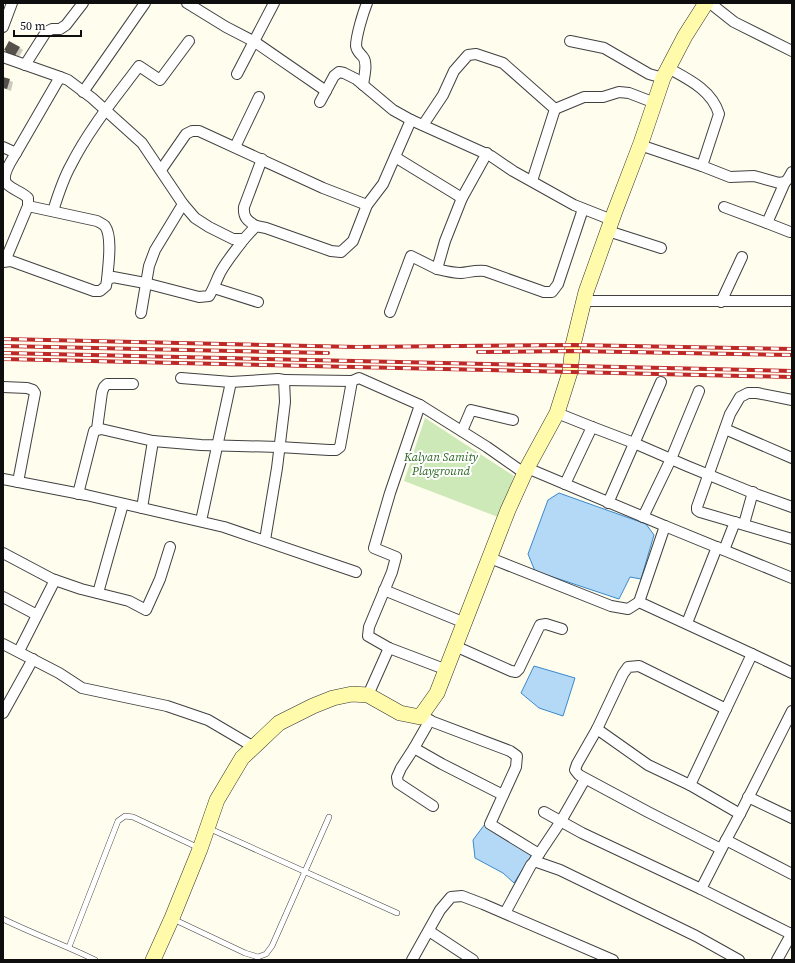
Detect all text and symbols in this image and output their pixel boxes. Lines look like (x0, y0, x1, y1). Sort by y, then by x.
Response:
scale bar (14, 12, 81, 38)
text: 50 m (20, 18, 46, 34)
park label: Kalyan Samity Playground (403, 449, 478, 479)

